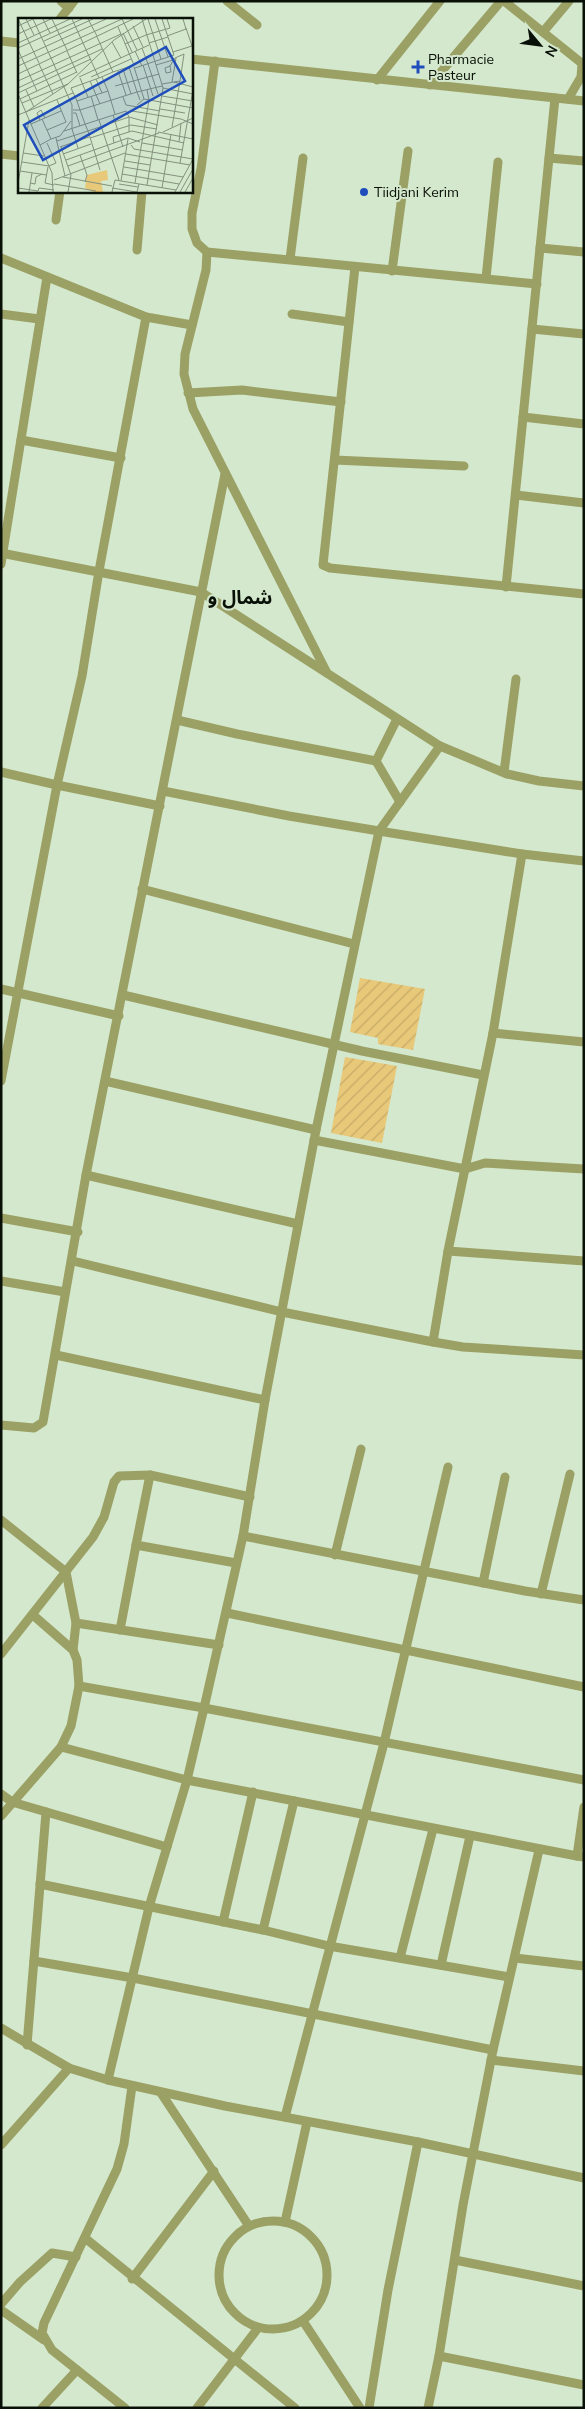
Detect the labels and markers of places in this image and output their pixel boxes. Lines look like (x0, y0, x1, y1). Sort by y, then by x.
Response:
place label: Pharmacie Pasteur (428, 50, 494, 85)
marker: Pharmacie Pasteur (412, 61, 424, 73)
place label: Tiidjani Kerim (374, 183, 459, 202)
marker: Tiidjani Kerim (358, 186, 370, 198)

